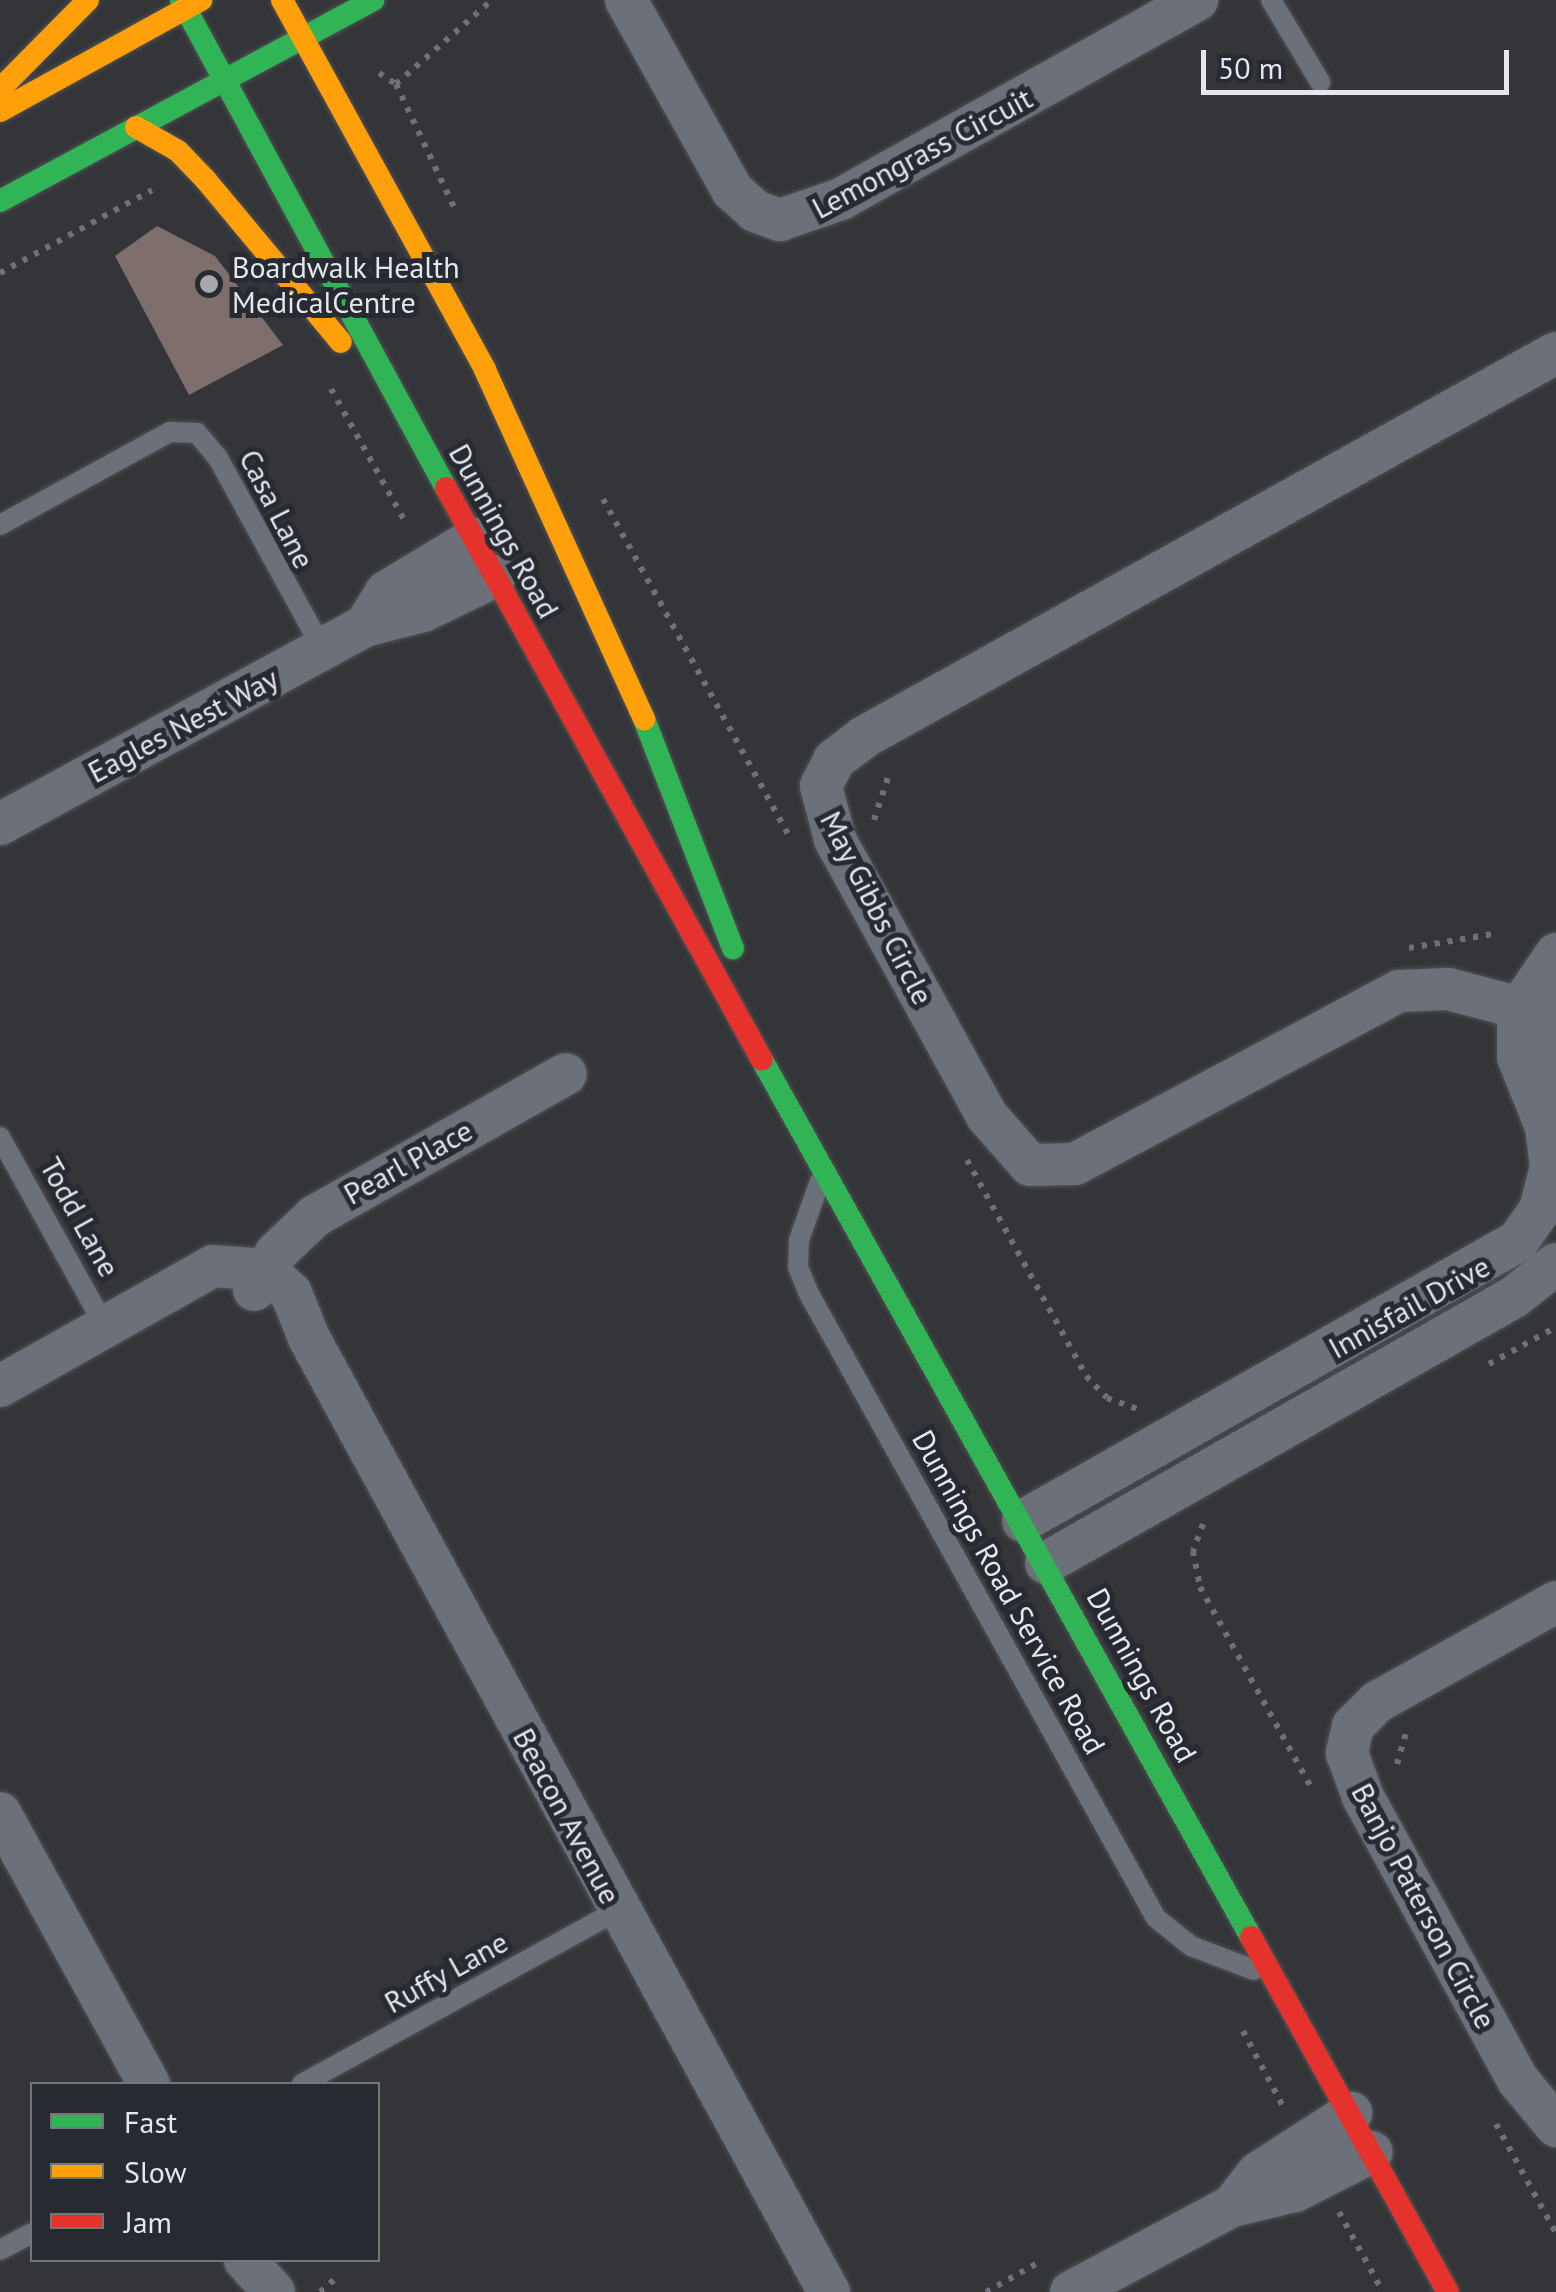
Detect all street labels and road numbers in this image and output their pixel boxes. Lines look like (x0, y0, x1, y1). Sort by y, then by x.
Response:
street label: Lemongrass Circuit (806, 80, 1038, 226)
street label: Dunnings Road (441, 438, 567, 624)
street label: Casa Lane (232, 444, 322, 574)
street label: Eagles Nest Way (82, 660, 284, 790)
street label: May Gibbs Circle (813, 805, 941, 1011)
street label: Pearl Place (337, 1112, 479, 1212)
street label: Todd Lane (33, 1151, 127, 1283)
street label: Innisfail Drive (1322, 1248, 1496, 1366)
street label: Dunnings Road Service Road (905, 1424, 1113, 1760)
street label: Dunnings Road (1079, 1582, 1205, 1768)
street label: Beacon Avenue (505, 1722, 629, 1910)
street label: Banjo Paterson Circle (1344, 1777, 1504, 2035)
street label: Ruffy Lane (378, 1923, 514, 2021)

